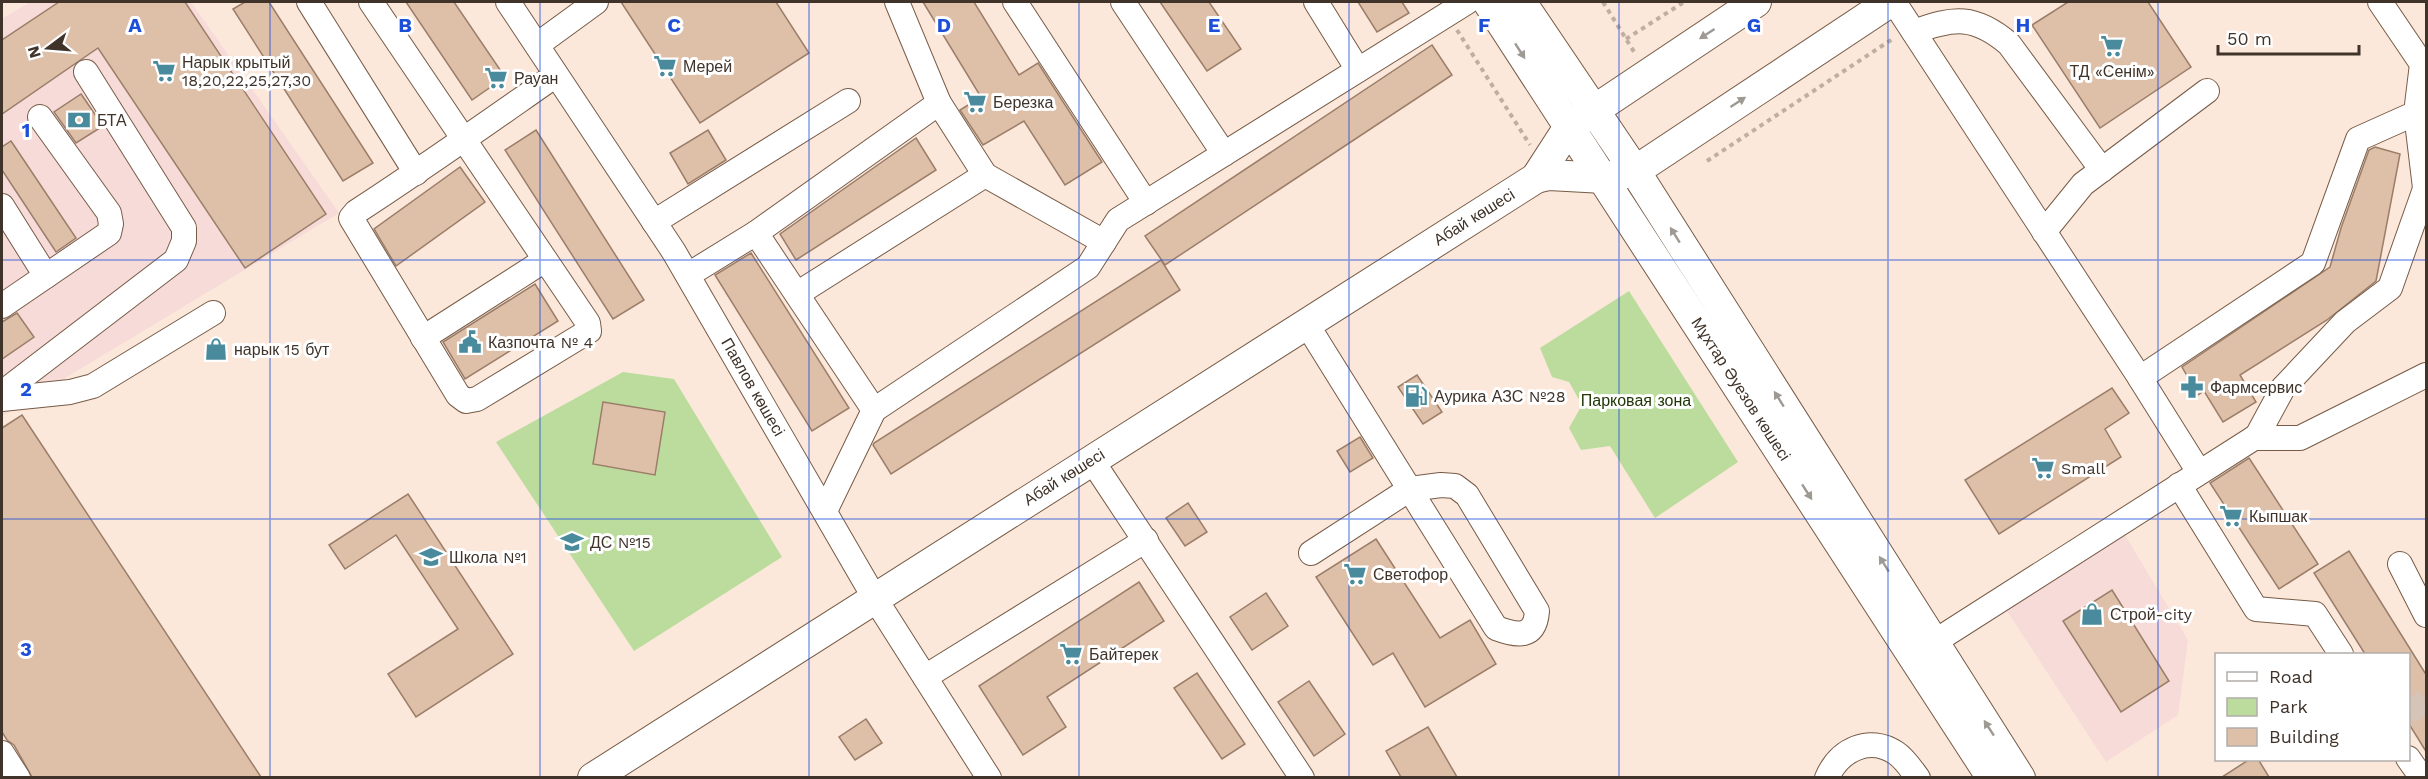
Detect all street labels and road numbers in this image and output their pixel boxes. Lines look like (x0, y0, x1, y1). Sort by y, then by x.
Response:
street label: Абай көшесі (1430, 185, 1518, 249)
street label: Мұхтар Әуезов көшесі (1688, 314, 1794, 464)
street label: Павлов көшесі (717, 335, 789, 439)
street label: Абай көшесі (1020, 445, 1108, 509)

